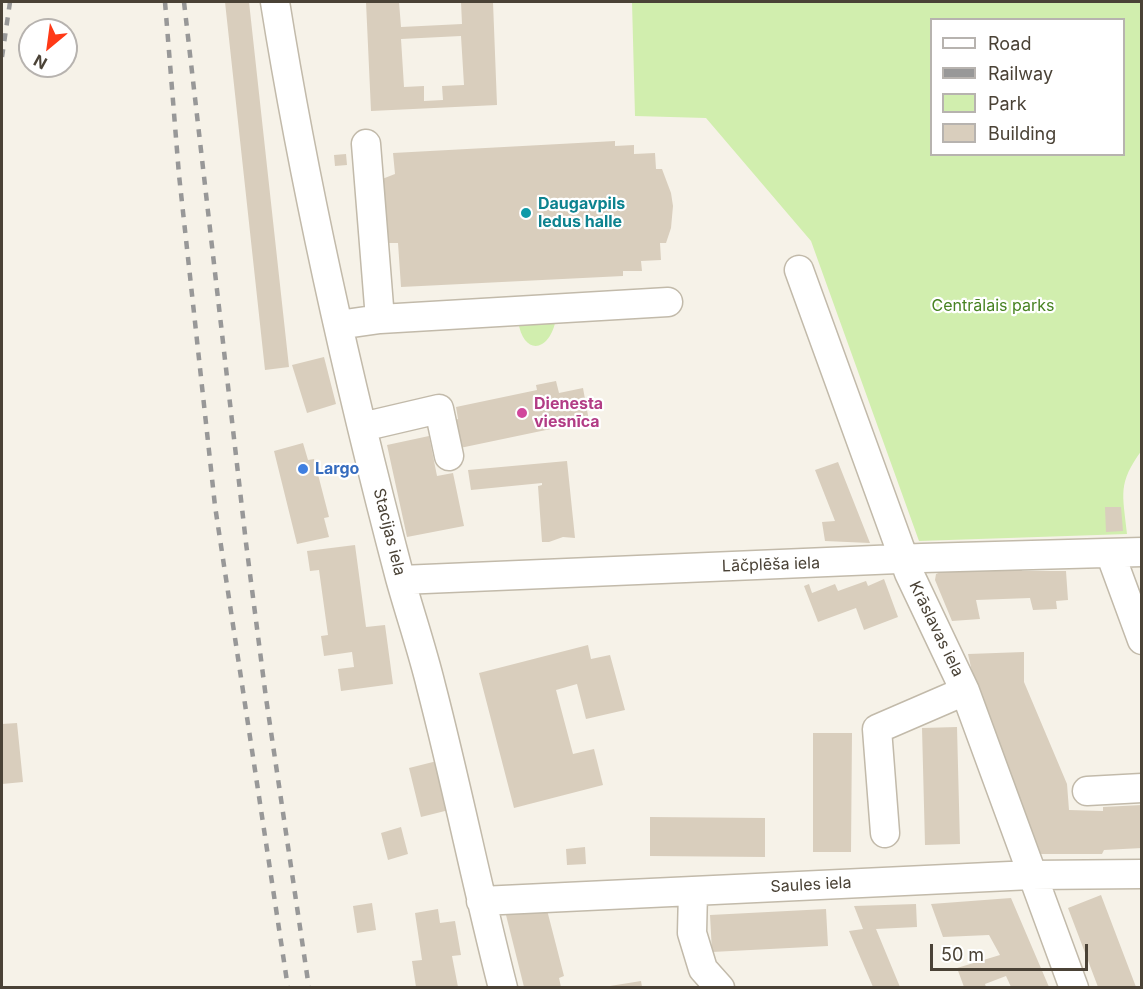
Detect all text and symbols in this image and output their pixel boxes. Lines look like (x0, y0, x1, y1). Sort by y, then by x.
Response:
north arrow (18, 18, 78, 78)
legend (930, 18, 1125, 156)
text: Road (988, 33, 1031, 54)
text: N (30, 50, 50, 74)
text: Railway (988, 63, 1053, 84)
text: Park (988, 93, 1027, 114)
text: Building (988, 123, 1056, 144)
place label: Daugavpils ledus halle (538, 194, 625, 232)
marker: Daugavpils ledus halle (519, 206, 533, 220)
park label: Centrālais parks (932, 296, 1054, 316)
place label: Dienesta viesnīca (534, 394, 603, 432)
marker: Dienesta viesnīca (515, 406, 529, 420)
place label: Largo (315, 459, 359, 479)
marker: Largo (296, 462, 310, 476)
street label: Stacijas iela (369, 486, 409, 578)
street label: Lāčplēša iela (722, 554, 820, 576)
street label: Krāslavas iela (905, 578, 967, 680)
street label: Saules iela (770, 873, 852, 897)
scale bar (933, 932, 1090, 970)
text: 50 m (941, 944, 984, 965)

